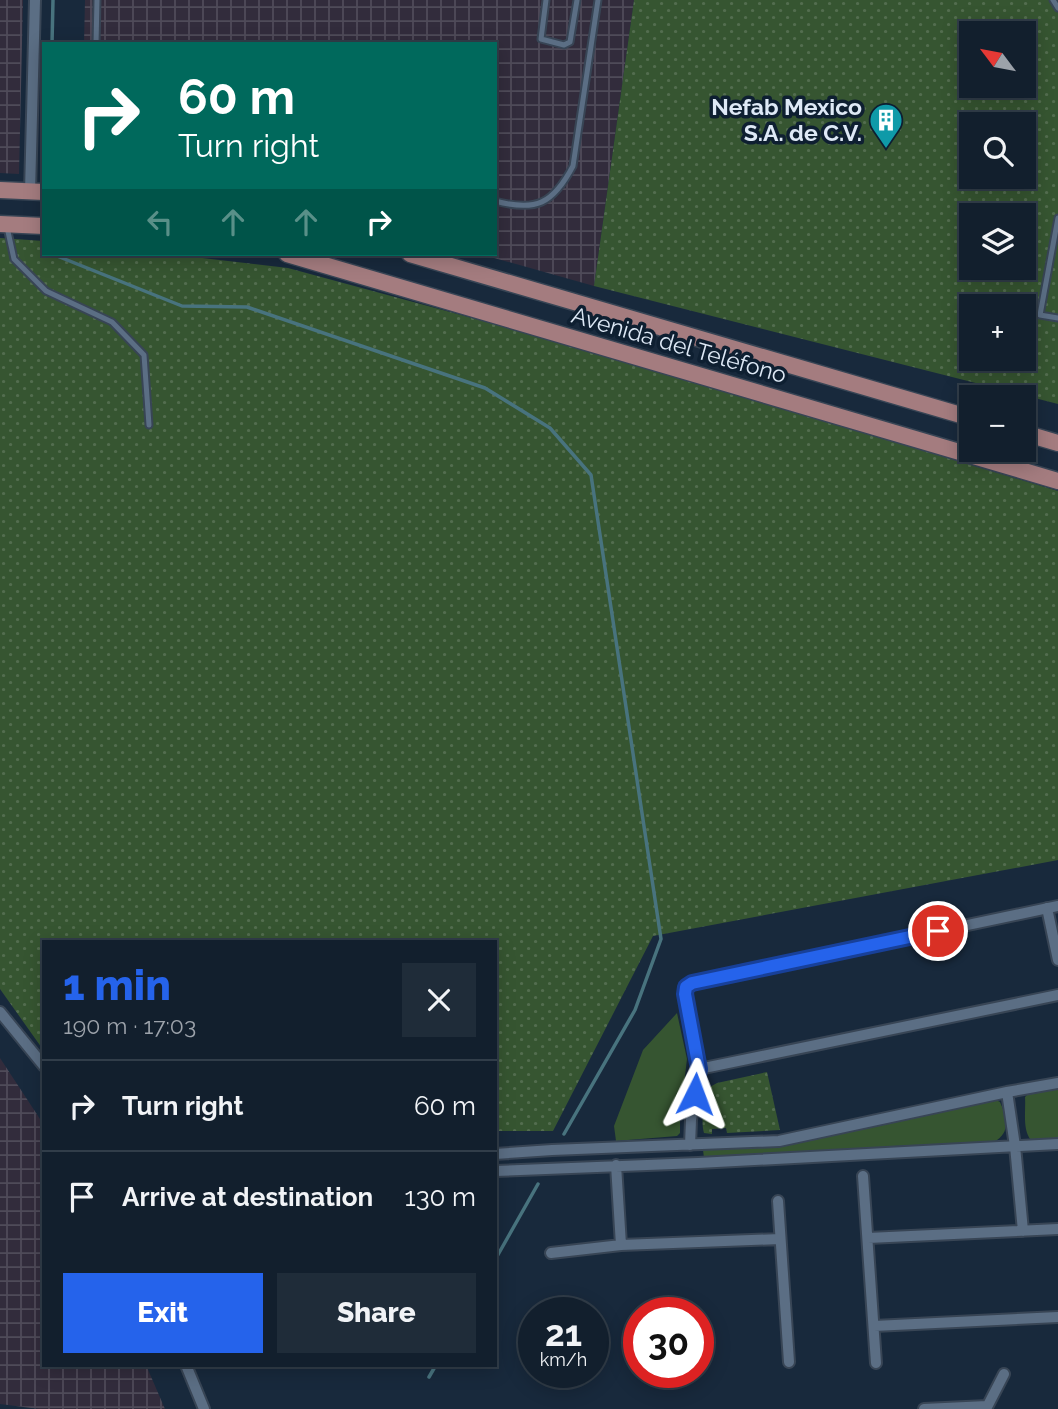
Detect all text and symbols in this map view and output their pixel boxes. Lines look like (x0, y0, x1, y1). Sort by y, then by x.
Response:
north arrow (959, 21, 1036, 98)
map controls (959, 21, 1036, 462)
text: 60 m (178, 68, 295, 125)
icon: right (63, 70, 154, 161)
place label: Nefab Mexico S.A. de C.V. (711, 93, 862, 146)
building icon: Nefab Mexico S.A. de C.V. (867, 101, 905, 150)
button: search (959, 112, 1036, 189)
text: Turn right (178, 127, 319, 164)
icon: left (141, 203, 179, 241)
icon: ahead (214, 203, 252, 241)
icon: ahead (287, 203, 325, 241)
icon: right (360, 203, 398, 241)
button: layers (959, 203, 1036, 280)
button: + (959, 294, 1036, 371)
street label: Avenida del Teléfono (569, 301, 790, 388)
button: − (959, 385, 1036, 462)
pin (908, 901, 968, 961)
icon: arrive (919, 912, 957, 950)
text: 1 min (63, 961, 171, 1010)
button: close (402, 963, 476, 1037)
text: 190 m · 17:03 (63, 1012, 196, 1039)
position arrow (658, 1057, 732, 1131)
icon: right (63, 1087, 101, 1125)
text: Turn right (122, 1091, 243, 1121)
text: 60 m (414, 1091, 476, 1121)
icon: arrive (63, 1178, 101, 1216)
text: Arrive at destination (122, 1182, 373, 1212)
text: 130 m (405, 1182, 476, 1212)
button: Exit (63, 1273, 263, 1353)
button: Share (277, 1273, 476, 1353)
speed limit sign: 30 (623, 1297, 714, 1388)
text: 21 (545, 1313, 582, 1354)
text: km/h (540, 1349, 587, 1370)

